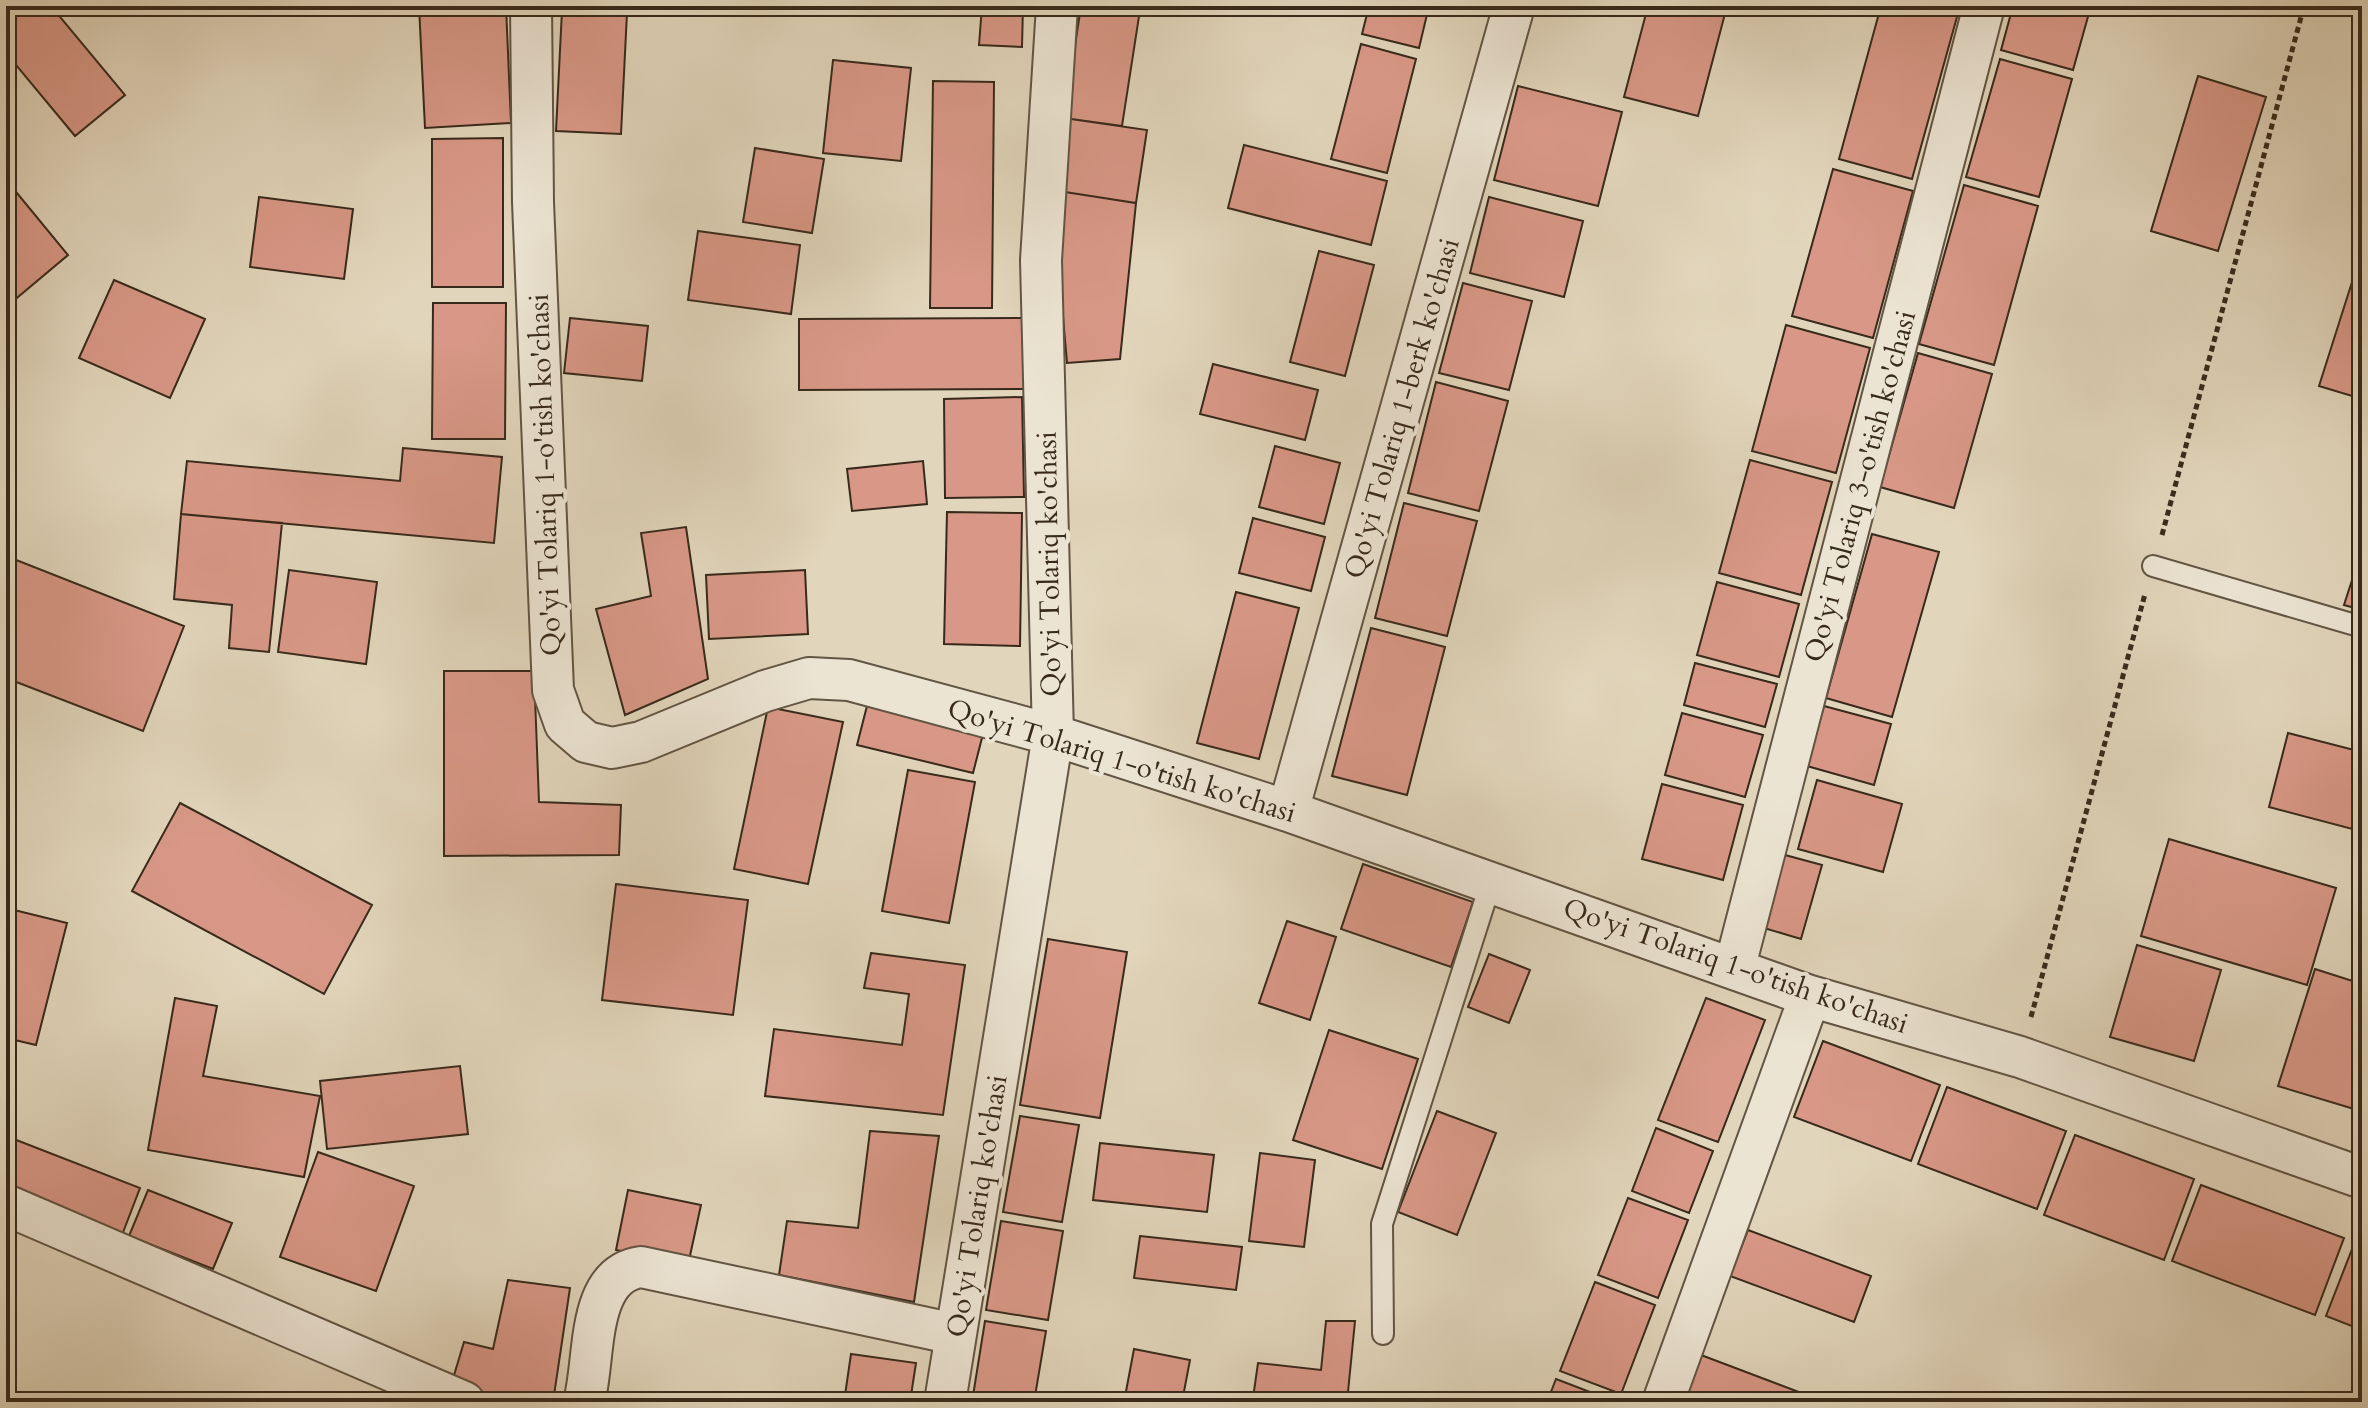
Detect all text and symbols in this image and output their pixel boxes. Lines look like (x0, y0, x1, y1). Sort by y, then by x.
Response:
street label: Qo'yi Tolariq 1-berk ko'chasi (1335, 233, 1469, 583)
street label: Qo'yi Tolariq 1-o'tish ko'chasi (520, 293, 570, 657)
street label: Qo'yi Tolariq 3-o'tish ko'chasi (1795, 306, 1925, 666)
street label: Qo'yi Tolariq ko'chasi (1028, 431, 1070, 697)
street label: Qo'yi Tolariq 1-o'tish ko'chasi (943, 690, 1301, 832)
street label: Qo'yi Tolariq 1-o'tish ko'chasi (1558, 889, 1913, 1043)
street label: Qo'yi Tolariq ko'chasi (937, 1072, 1017, 1340)

